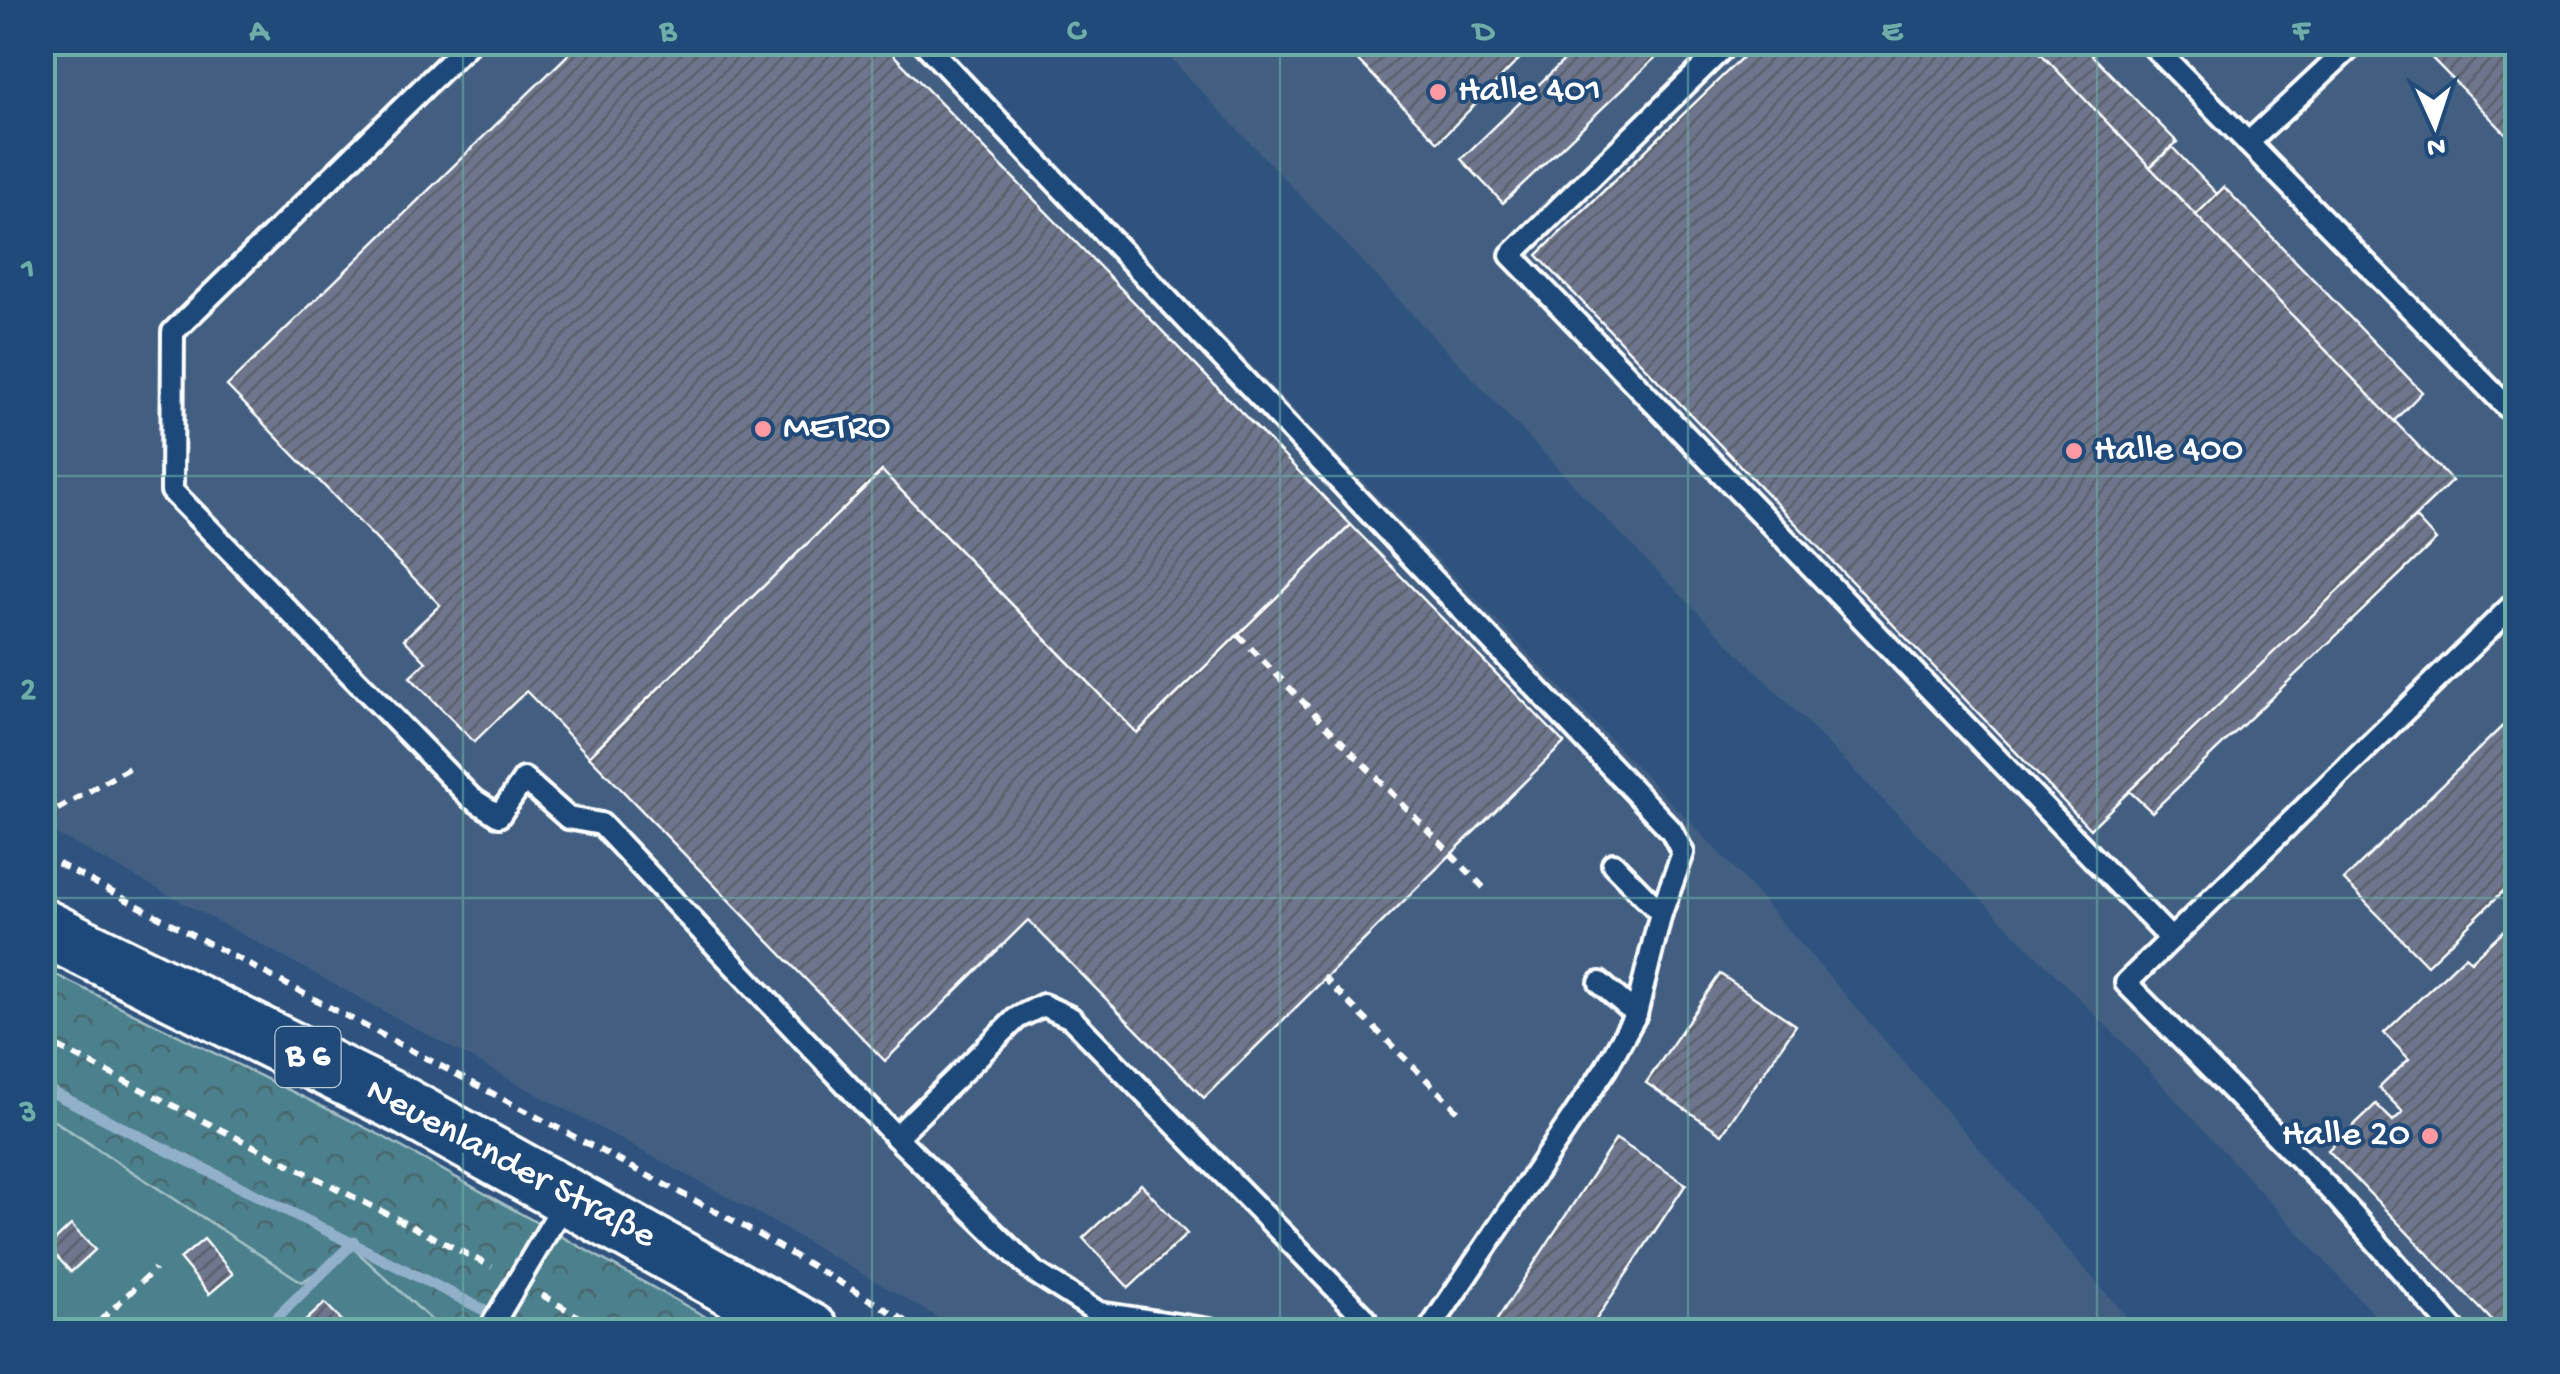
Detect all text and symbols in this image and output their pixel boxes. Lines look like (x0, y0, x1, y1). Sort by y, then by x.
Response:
text: A (249, 14, 271, 52)
text: B (659, 14, 678, 52)
text: C (1067, 14, 1087, 52)
text: D (1471, 14, 1496, 52)
text: E (1882, 14, 1904, 52)
text: F (2292, 14, 2312, 52)
place label: Halle 401 (1458, 70, 1601, 114)
north arrow (2385, 75, 2485, 175)
marker: Halle 401 (1427, 81, 1449, 103)
text: N (2426, 129, 2446, 162)
text: 1 (21, 252, 34, 290)
place label: METRO (783, 407, 891, 451)
marker: METRO (752, 418, 774, 440)
place label: Halle 400 (2094, 429, 2243, 473)
marker: Halle 400 (2063, 440, 2085, 462)
text: 2 (20, 673, 36, 711)
road number: B 6 (276, 1027, 340, 1087)
street label: Neuenlander Straße (357, 1070, 663, 1260)
text: 3 (19, 1095, 36, 1133)
place label: Halle 20 (2282, 1114, 2410, 1158)
marker: Halle 20 (2419, 1125, 2441, 1147)

